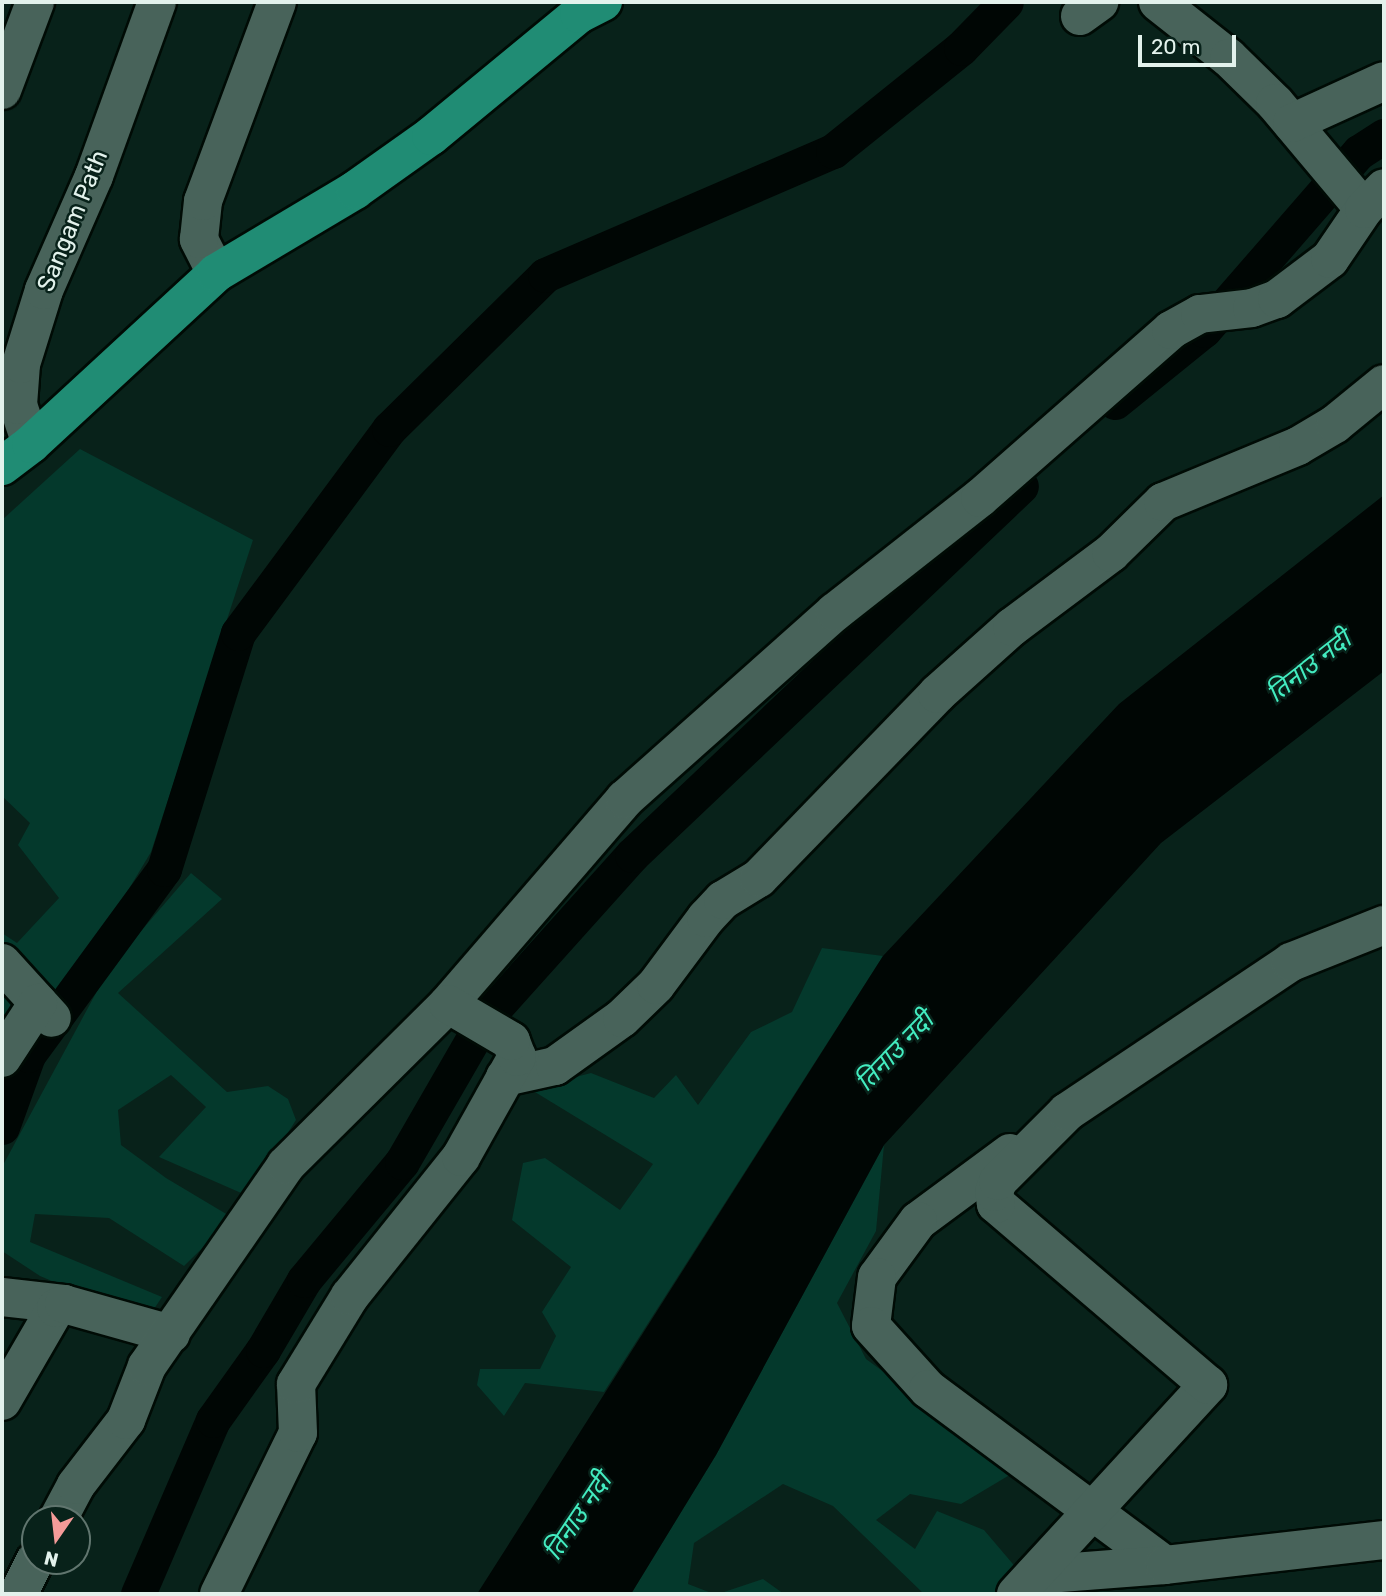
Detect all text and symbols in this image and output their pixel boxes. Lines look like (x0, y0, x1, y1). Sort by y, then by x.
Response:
scale bar (1141, 21, 1239, 65)
text: 20 m (1151, 34, 1200, 59)
street label: Sangam Path (32, 146, 114, 296)
water label: तिनाउ नदी (1261, 624, 1357, 710)
water label: तिनाउ नदी (850, 1006, 940, 1098)
water label: तिनाउ नदी (538, 1467, 618, 1567)
north arrow (21, 1505, 91, 1575)
text: N (42, 1546, 61, 1572)

